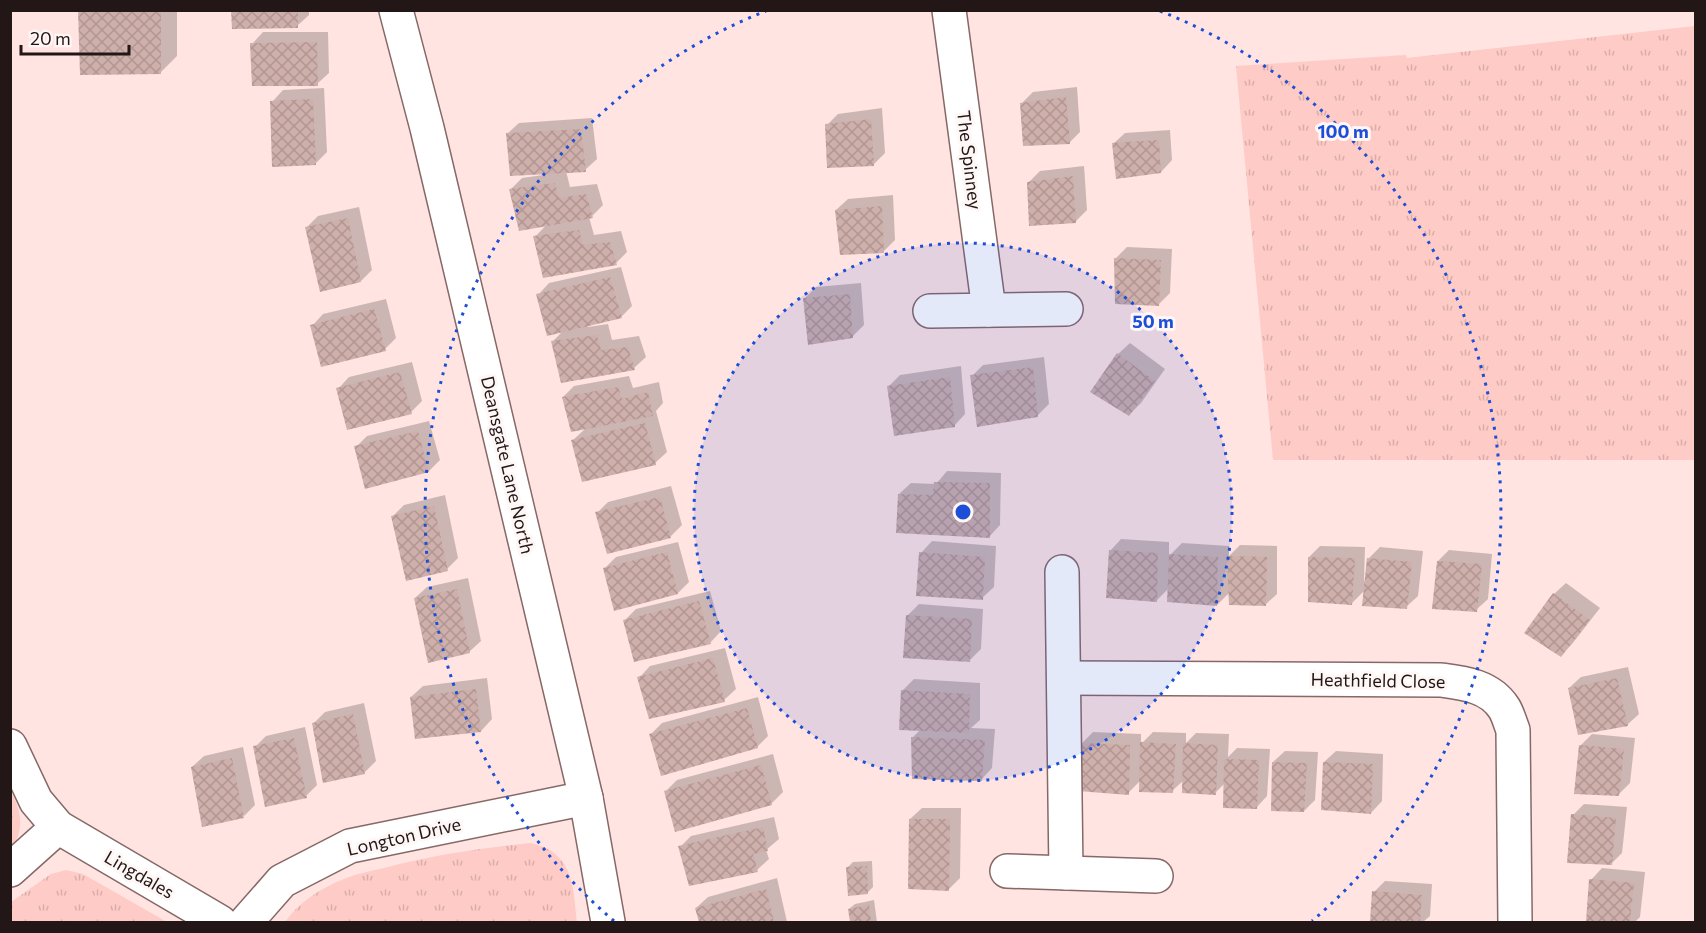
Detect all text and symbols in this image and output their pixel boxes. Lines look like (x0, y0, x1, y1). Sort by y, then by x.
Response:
scale bar (21, 18, 129, 56)
text: 20 m (30, 27, 71, 49)
street label: The Spinney (953, 109, 987, 211)
text: 100 m (1317, 120, 1369, 142)
text: 50 m (1132, 310, 1174, 332)
street label: Deansgate Lane North (477, 374, 539, 556)
centre of rings (953, 502, 973, 522)
street label: Heathfield Close (1310, 668, 1446, 692)
street label: Longton Drive (345, 812, 463, 860)
street label: Lingdales (101, 845, 178, 903)

